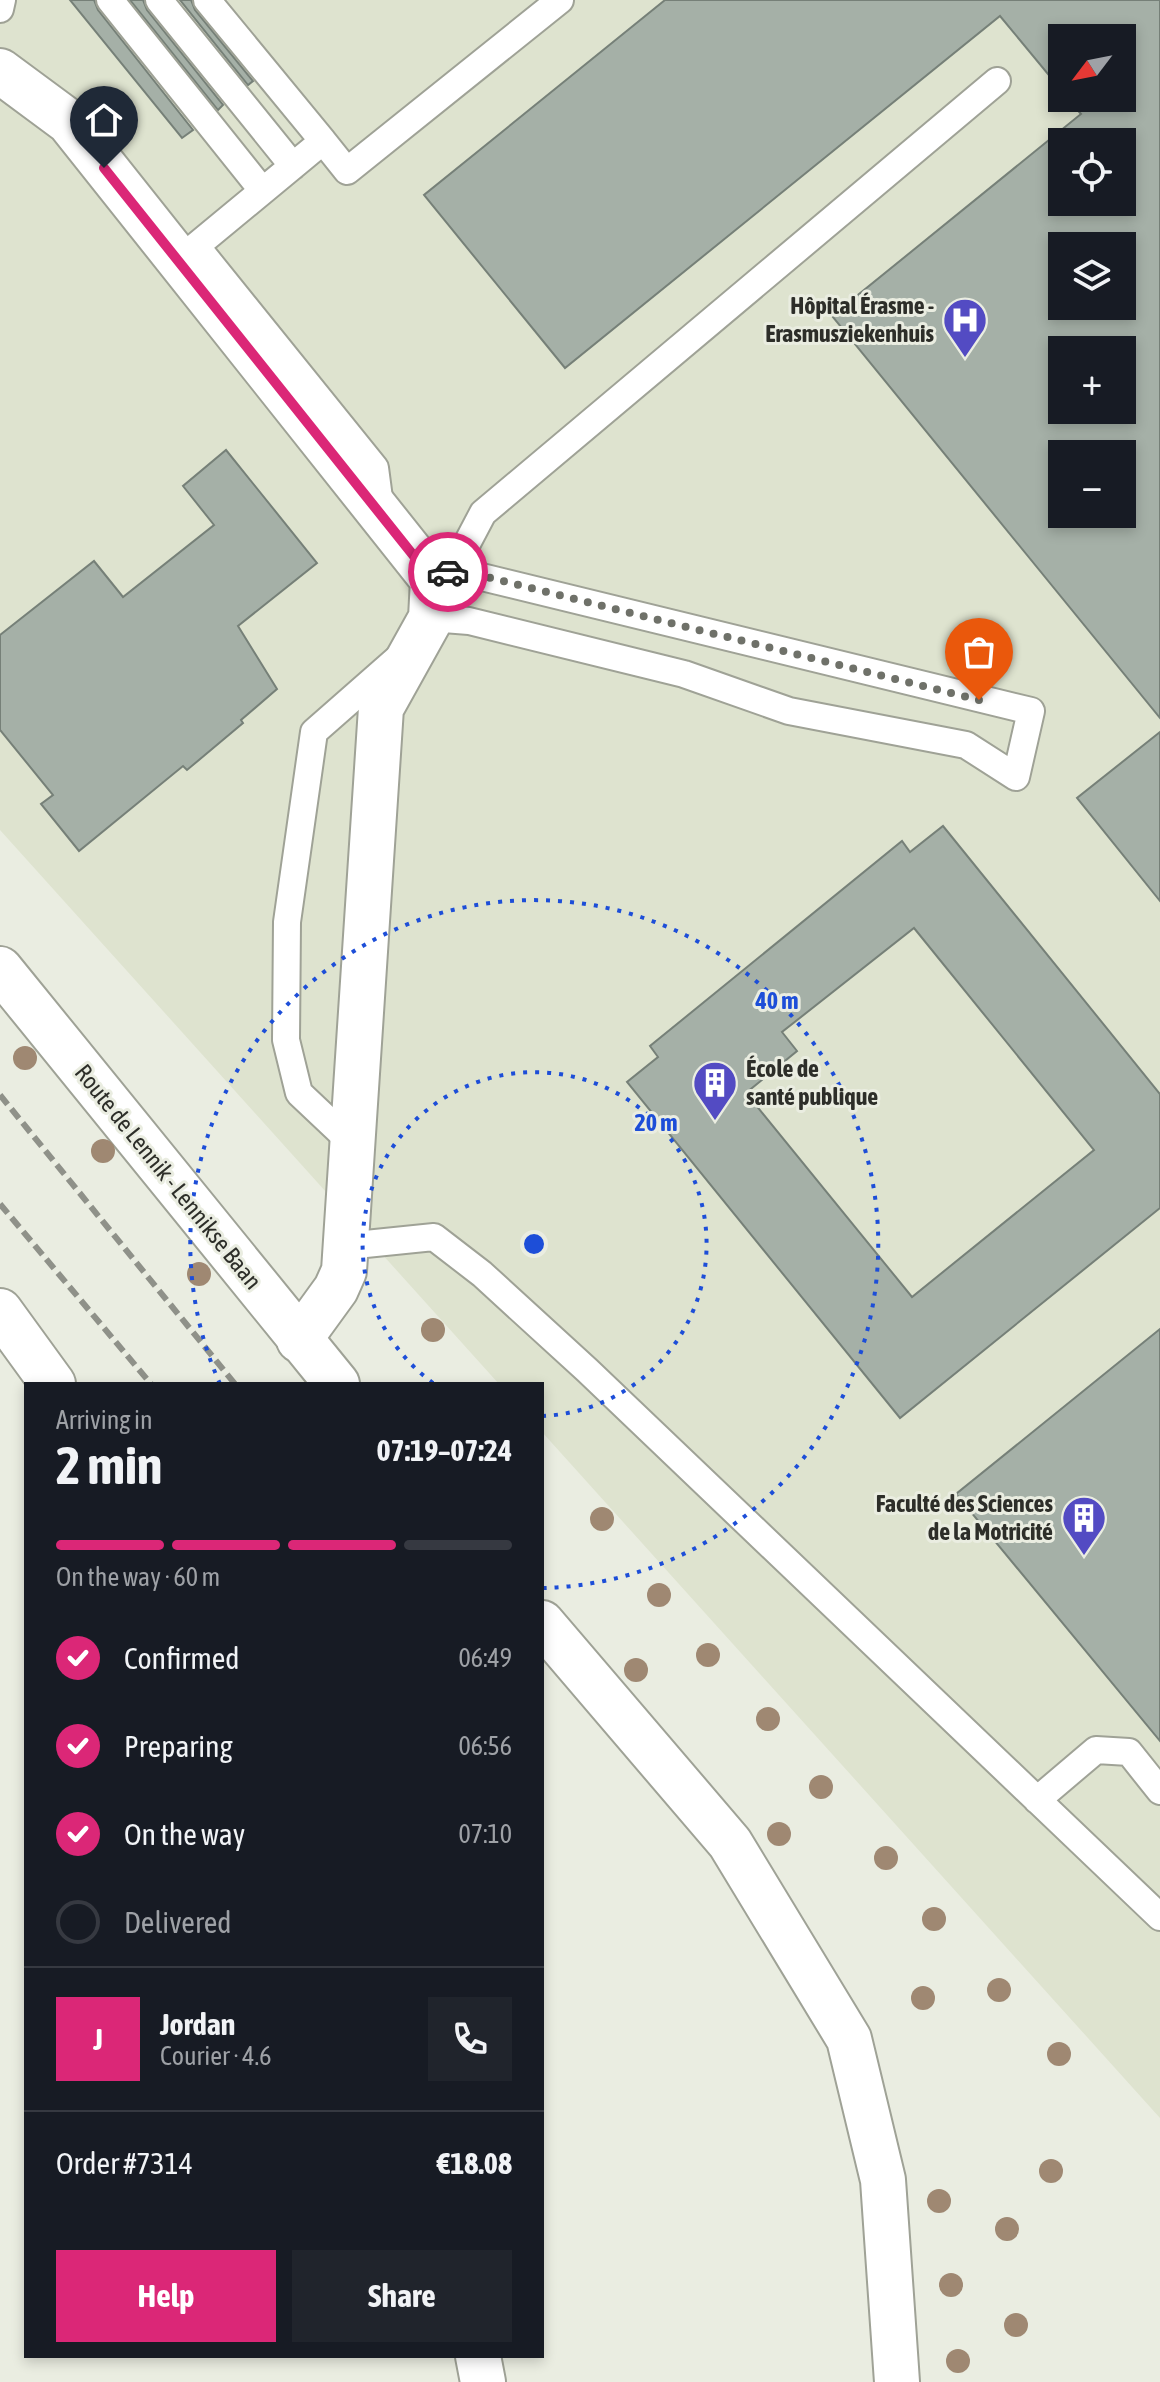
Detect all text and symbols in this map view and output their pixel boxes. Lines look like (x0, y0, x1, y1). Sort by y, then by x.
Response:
north arrow (1048, 24, 1136, 112)
map controls (1048, 24, 1136, 528)
pin (70, 86, 138, 168)
icon: home (82, 98, 126, 142)
button: locate (1048, 128, 1136, 216)
button: layers (1048, 232, 1136, 320)
place label: Hôpital Érasme - Erasmusziekenhuis (765, 292, 935, 347)
hospital icon: Hôpital Érasme - Erasmusziekenhuis (941, 296, 989, 359)
button: + (1048, 336, 1136, 424)
button: − (1048, 440, 1136, 528)
courier (408, 532, 488, 612)
icon: car (426, 550, 470, 594)
pin (945, 618, 1013, 700)
icon: bag (957, 630, 1001, 674)
text: 40 m (754, 987, 799, 1014)
place label: École de santé publique (746, 1055, 878, 1110)
street label: Route de Lennik - Lennikse Baan (69, 1059, 267, 1294)
building icon: École de santé publique (691, 1059, 739, 1122)
text: 20 m (634, 1109, 678, 1136)
centre of rings (520, 1230, 548, 1258)
text: Arriving in (56, 1405, 153, 1435)
text: 07:19–07:24 (377, 1433, 512, 1467)
text: 2 min (56, 1435, 162, 1495)
place label: Faculté des Sciences de la Motricité (876, 1490, 1054, 1545)
building icon: Faculté des Sciences de la Motricité (1060, 1494, 1108, 1557)
text: On the way · 60 m (56, 1562, 220, 1592)
icon: check (56, 1636, 100, 1680)
text: Confirmed (124, 1641, 239, 1675)
text: 06:49 (458, 1643, 512, 1673)
icon: check (56, 1724, 100, 1768)
text: Preparing (124, 1729, 233, 1763)
text: 06:56 (458, 1731, 512, 1761)
icon: check (56, 1812, 100, 1856)
text: On the way (124, 1817, 245, 1851)
text: 07:10 (458, 1819, 512, 1849)
text: Delivered (124, 1905, 232, 1939)
button: phone (428, 1997, 512, 2081)
text: Jordan (160, 2007, 235, 2041)
text: J (93, 2022, 103, 2056)
text: Courier · 4.6 (160, 2041, 271, 2071)
text: Order #7314 (56, 2146, 193, 2180)
text: €18.08 (437, 2146, 512, 2180)
button: Help (56, 2250, 276, 2342)
button: Share (292, 2250, 512, 2342)

